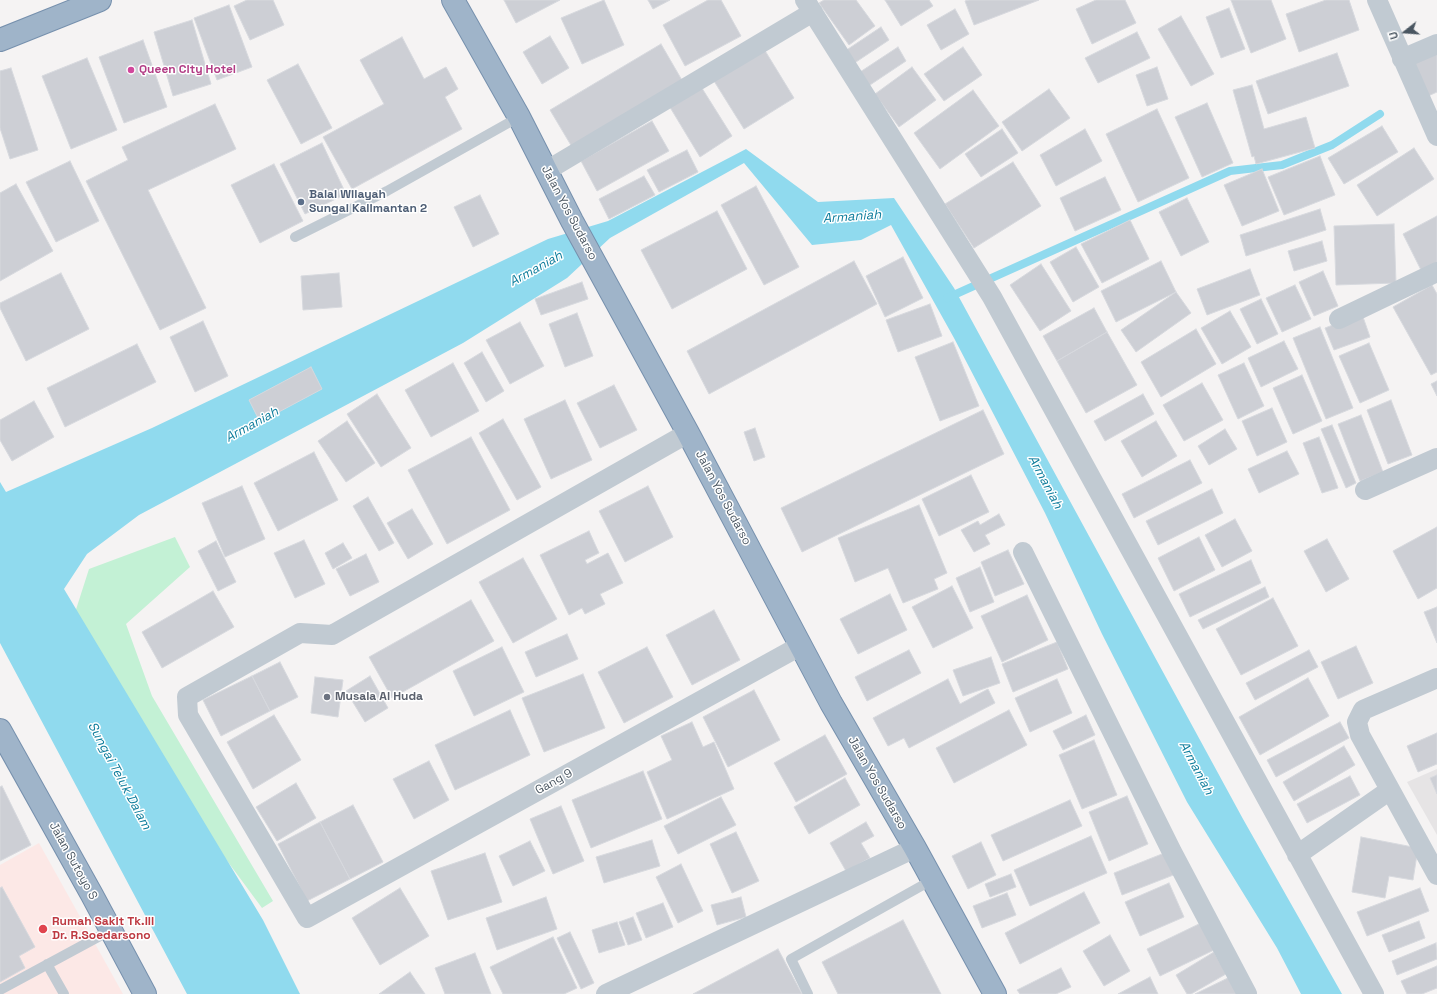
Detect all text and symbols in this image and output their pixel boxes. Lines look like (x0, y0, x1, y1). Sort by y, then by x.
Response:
north arrow (1385, 12, 1425, 52)
text: U (1386, 30, 1401, 41)
place label: Queen City Hotel (139, 63, 236, 77)
marker: Queen City Hotel (126, 65, 136, 75)
street label: Jalan Yos Sudarso (538, 163, 600, 263)
place label: Balai Wilayah Sungai Kalimantan 2 (309, 188, 427, 216)
marker: Balai Wilayah Sungai Kalimantan 2 (296, 197, 306, 207)
water label: Armaniah (822, 207, 882, 227)
water label: Armaniah (507, 248, 565, 290)
water label: Armaniah (223, 404, 281, 446)
street label: Jalan Yos Sudarso (692, 448, 754, 548)
water label: Armaniah (1024, 453, 1066, 511)
place label: Musala Al Huda (335, 690, 423, 704)
marker: Musala Al Huda (322, 692, 332, 702)
water label: Sungai Teluk Dalam (84, 719, 154, 833)
street label: Jalan Yos Sudarso (845, 734, 909, 832)
water label: Armaniah (1175, 739, 1217, 797)
street label: Gang 9 (533, 766, 575, 798)
street label: Jalan Sutoyo S (46, 820, 100, 902)
place label: Rumah Sakit Tk.III Dr. R.Soedarsono (52, 915, 154, 943)
marker: Rumah Sakit Tk.III Dr. R.Soedarsono (37, 923, 49, 935)

